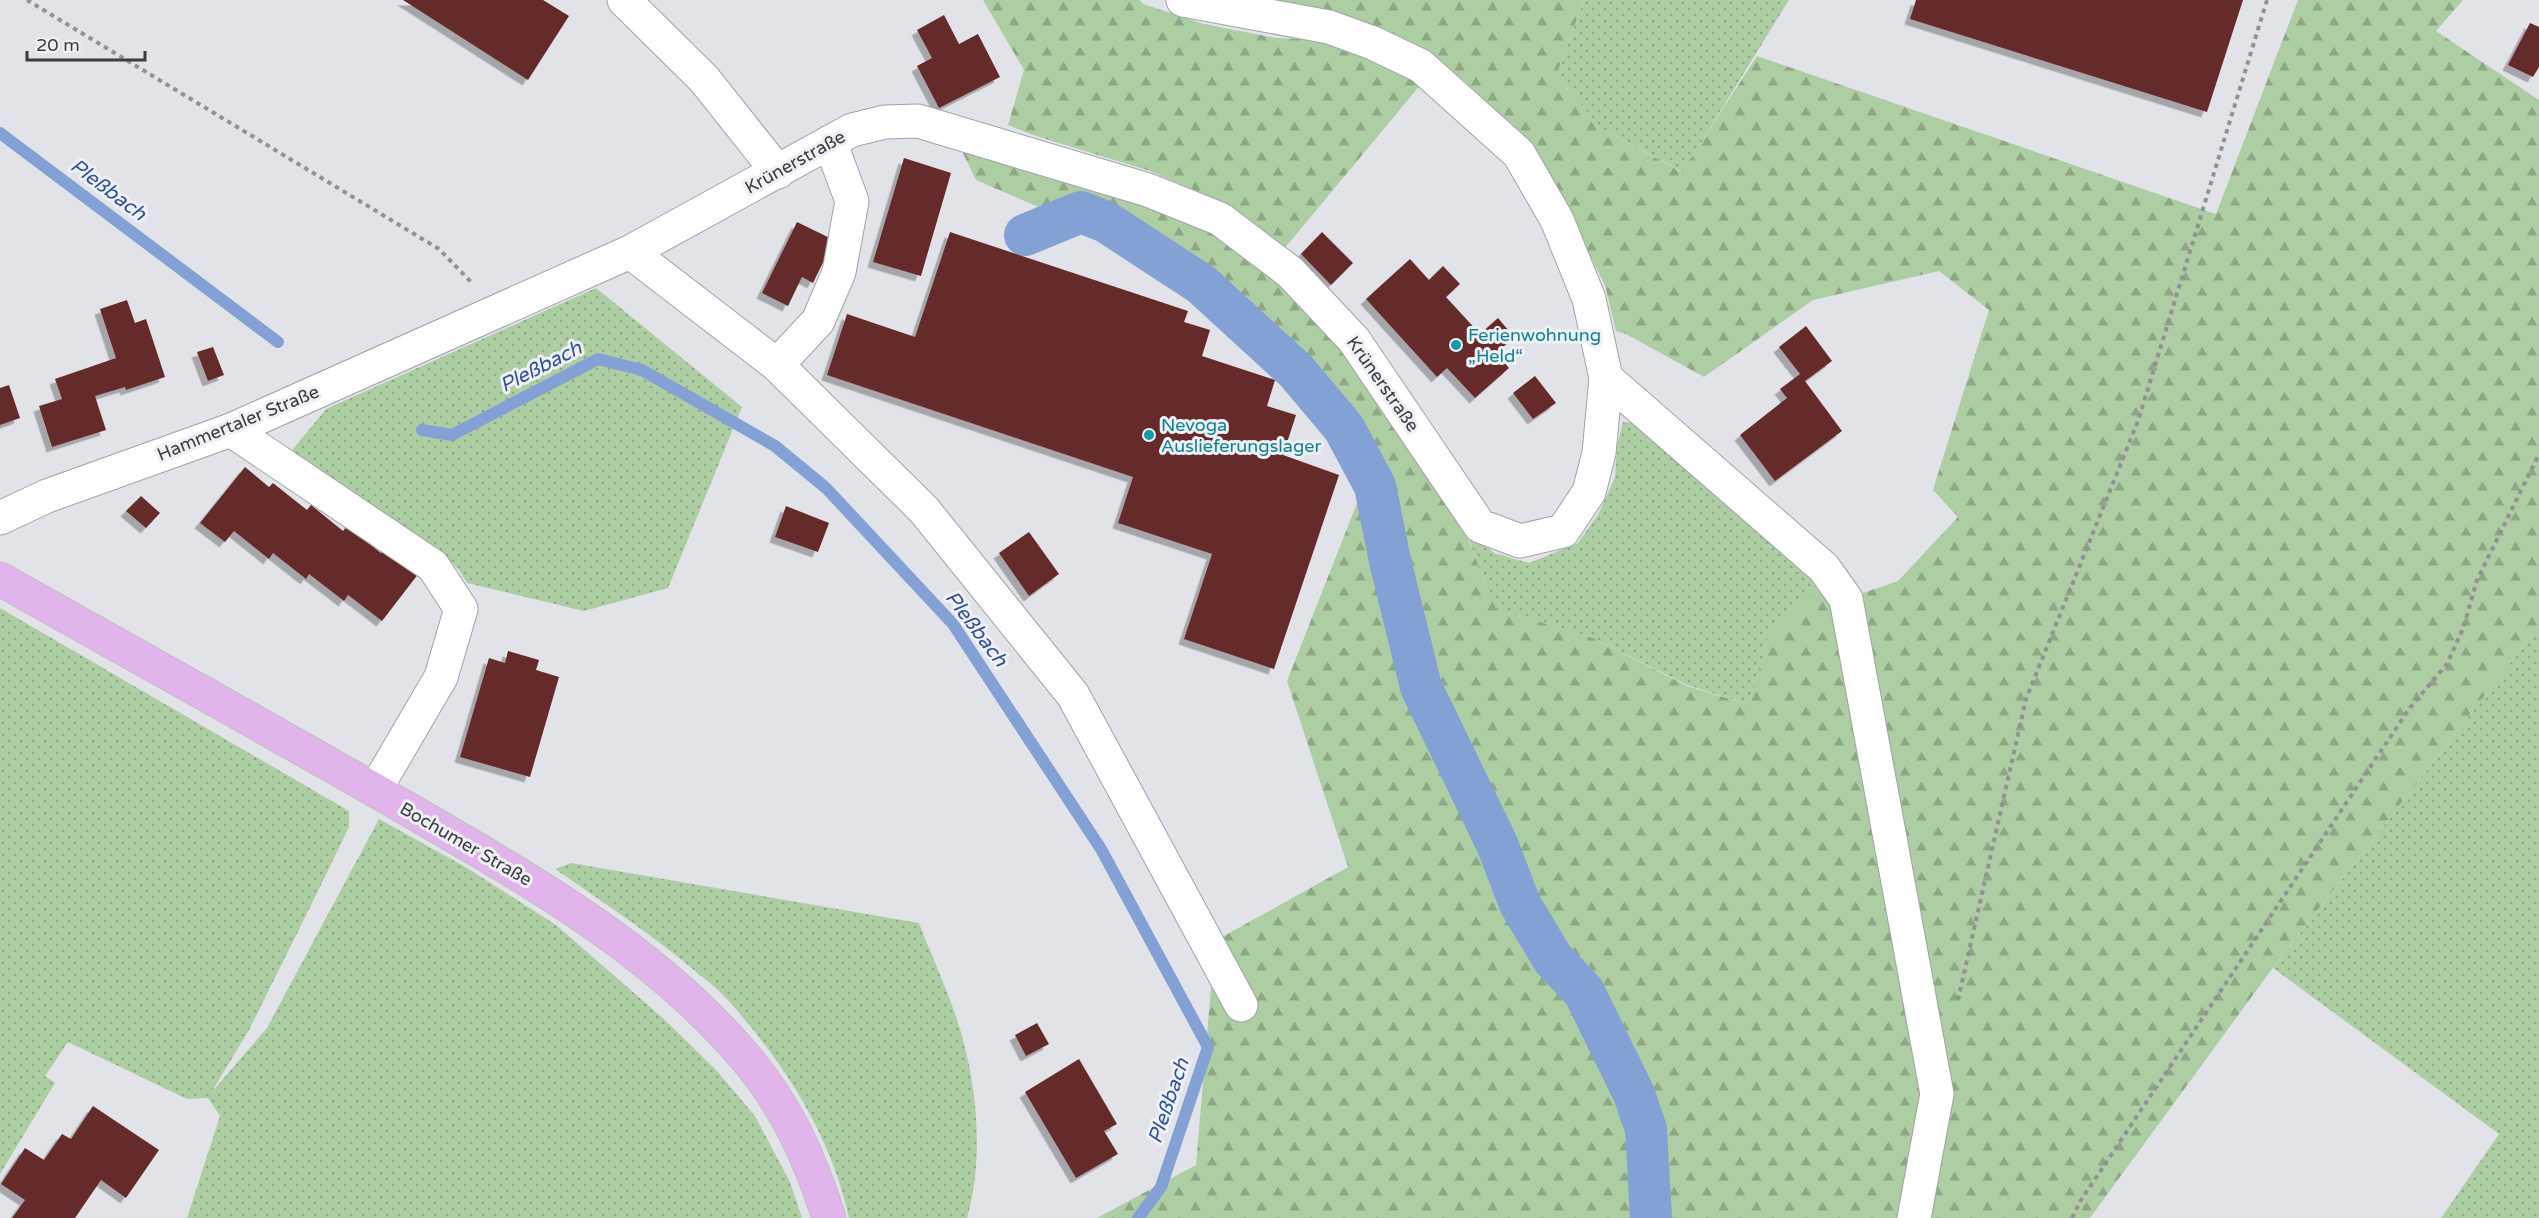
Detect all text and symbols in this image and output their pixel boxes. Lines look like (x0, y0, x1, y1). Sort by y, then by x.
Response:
scale bar (27, 24, 146, 62)
text: 20 m (36, 34, 80, 56)
street label: Krünerstraße (741, 125, 849, 199)
water label: Pleßbach (65, 154, 151, 227)
place label: Ferienwohnung „Held“ (1468, 324, 1601, 367)
street label: Krünerstraße (1342, 332, 1424, 436)
water label: Pleßbach (496, 336, 587, 398)
marker: Ferienwohnung „Held“ (1449, 338, 1463, 352)
street label: Hammertaler Straße (154, 380, 322, 466)
place label: Nevoga Auslieferungslager (1161, 414, 1321, 457)
marker: Nevoga Auslieferungslager (1142, 428, 1156, 442)
water label: Pleßbach (940, 586, 1013, 672)
street label: Bochumer Straße (396, 797, 536, 891)
water label: Pleßbach (1143, 1054, 1195, 1147)

